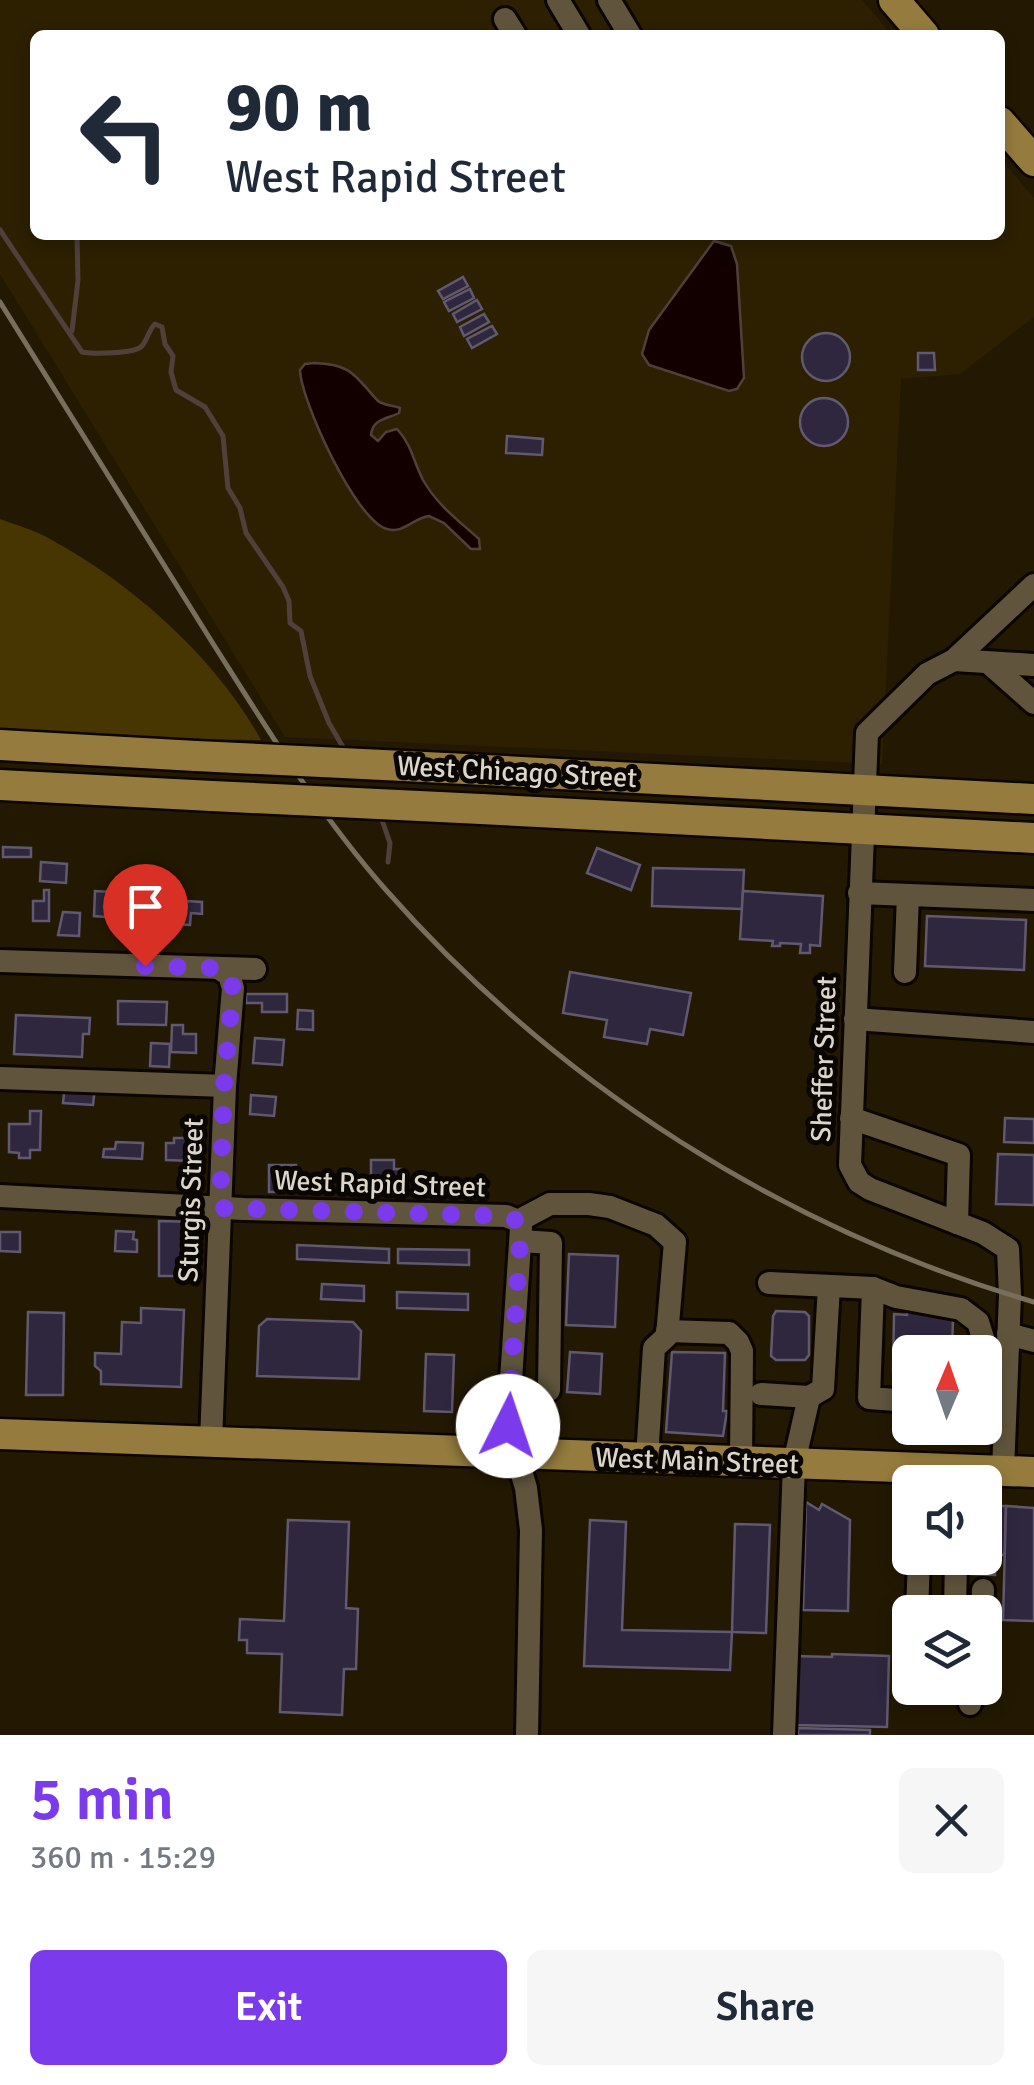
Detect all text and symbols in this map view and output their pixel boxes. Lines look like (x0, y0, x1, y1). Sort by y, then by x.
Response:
text: 90 m (225, 64, 373, 150)
icon: left (60, 70, 190, 200)
text: West Rapid Street (225, 150, 566, 205)
street label: West Chicago Street (396, 749, 638, 795)
pin (103, 864, 188, 967)
icon: arrive (118, 879, 173, 934)
street label: Sheffer Street (804, 975, 844, 1143)
street label: Sturgis Street (171, 1117, 211, 1283)
street label: West Rapid Street (273, 1163, 487, 1205)
north arrow (892, 1335, 1002, 1445)
map controls (892, 1335, 1002, 1705)
position arrow (456, 1374, 560, 1478)
street label: West Main Street (595, 1440, 800, 1482)
button: sound (892, 1465, 1002, 1575)
button: layers (892, 1595, 1002, 1705)
text: 5 min (30, 1763, 174, 1837)
button: close (899, 1768, 1004, 1873)
text: 360 m · 15:29 (30, 1838, 216, 1877)
button: Exit (30, 1950, 507, 2065)
button: Share (527, 1950, 1004, 2065)

